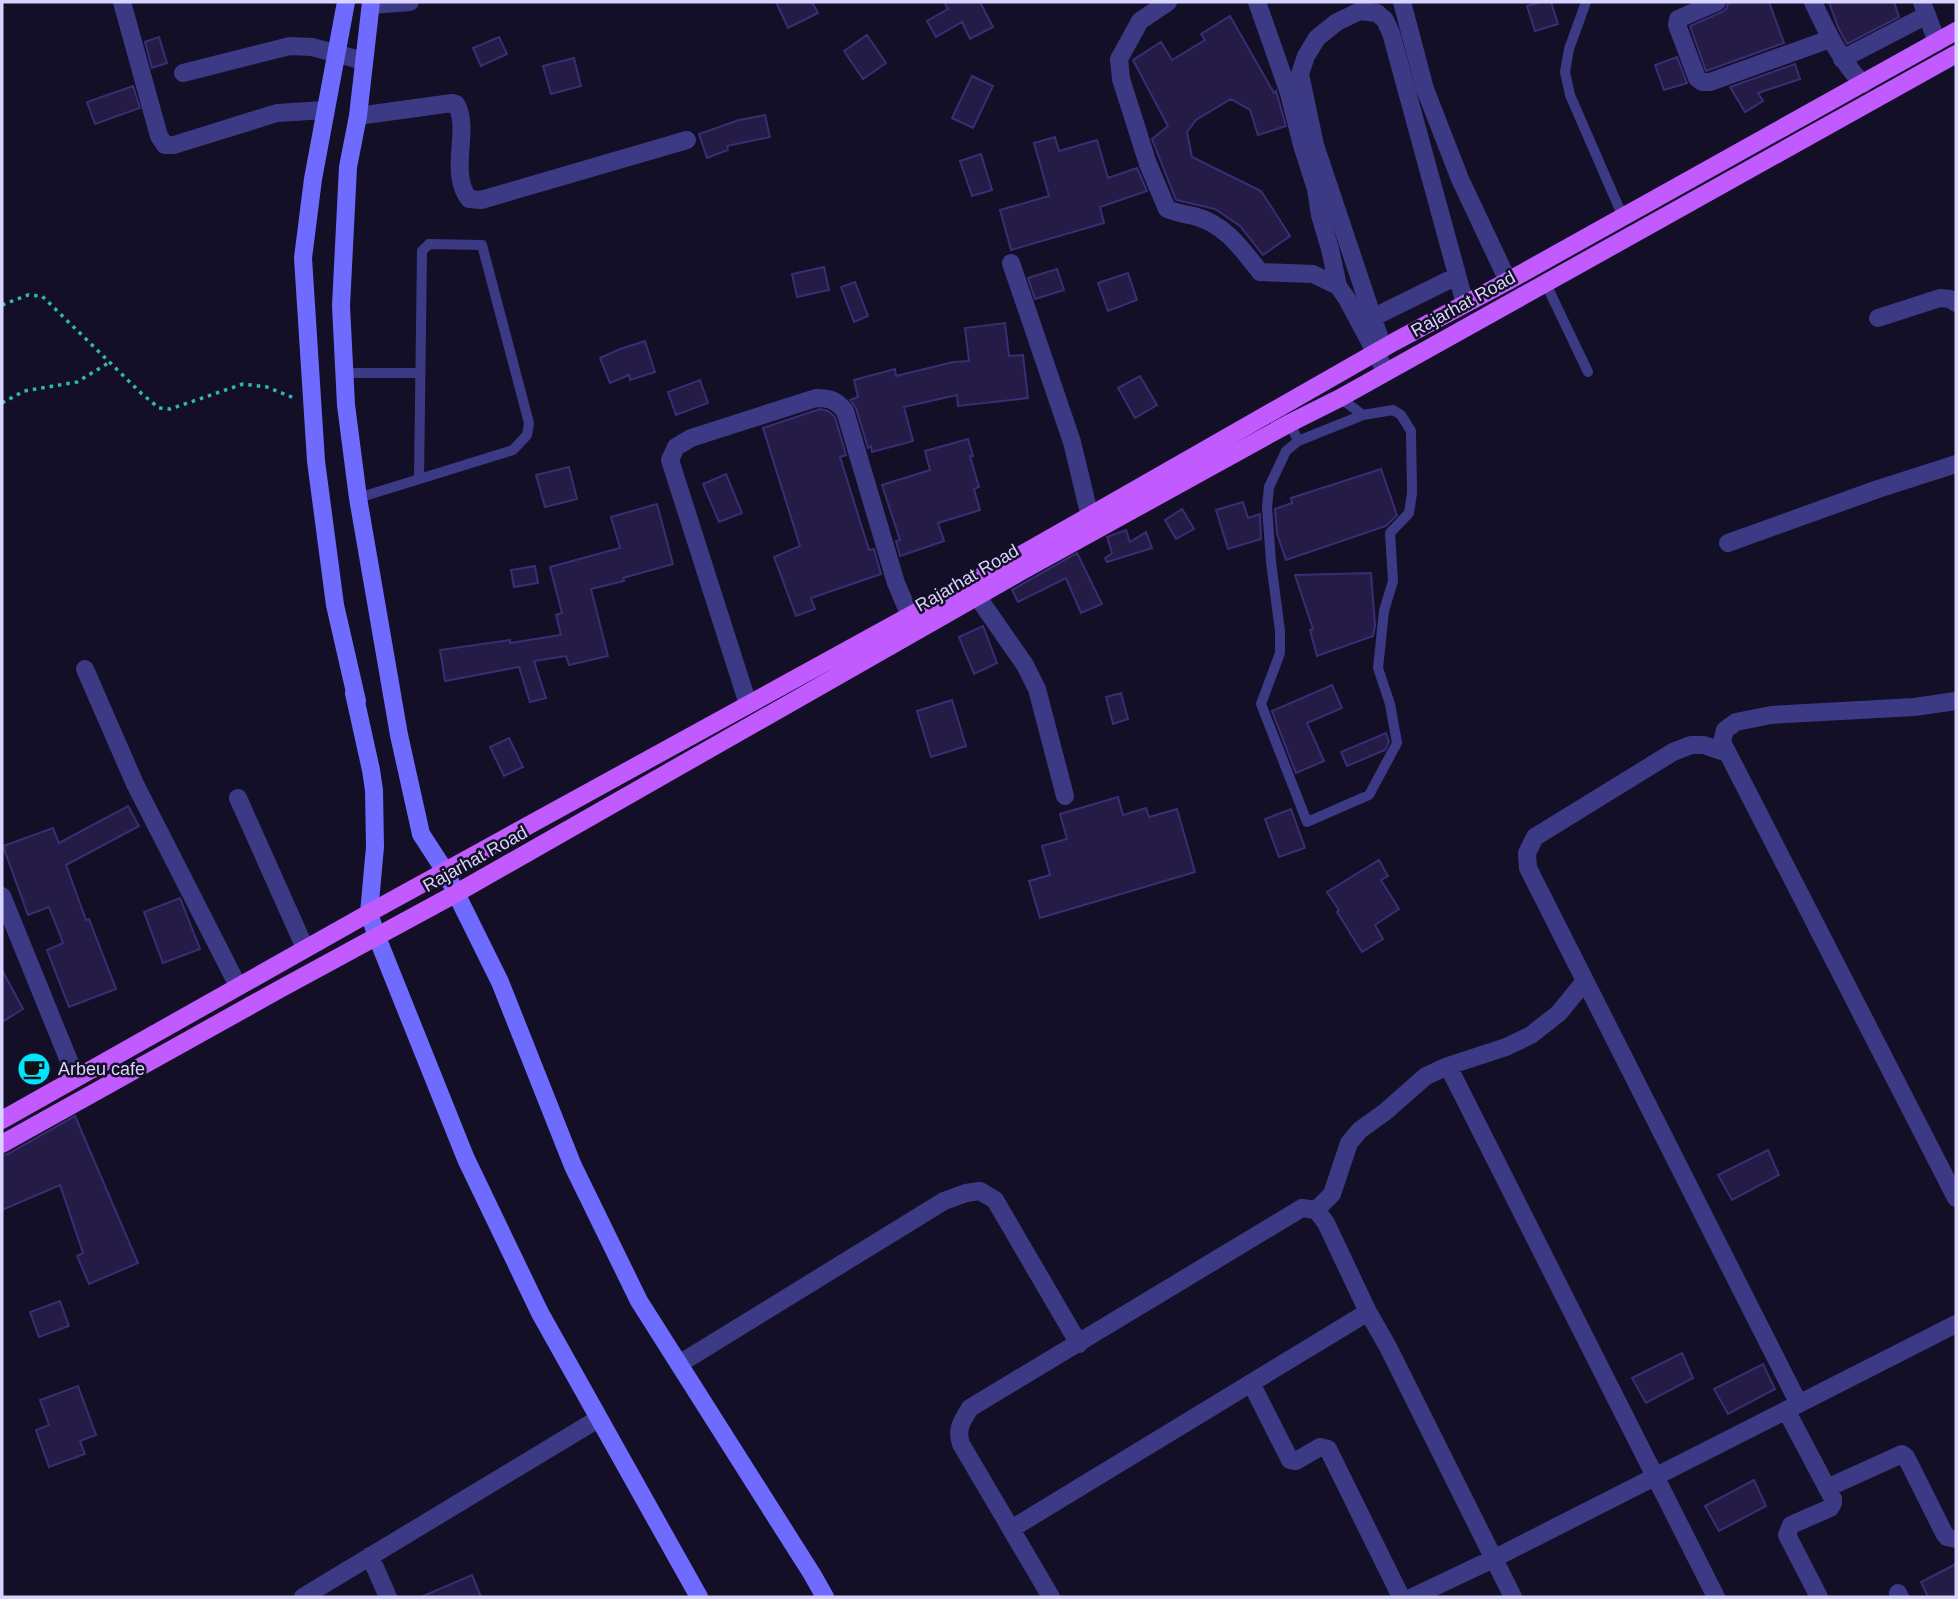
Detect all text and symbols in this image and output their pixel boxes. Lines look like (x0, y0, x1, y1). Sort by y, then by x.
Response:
street label: Rajarhat Road (1407, 267, 1519, 341)
street label: Rajarhat Road (912, 540, 1022, 616)
street label: Rajarhat Road (419, 822, 531, 896)
cafe icon: Arbeu cafe (15, 1050, 53, 1088)
place label: Arbeu cafe (58, 1059, 145, 1079)

